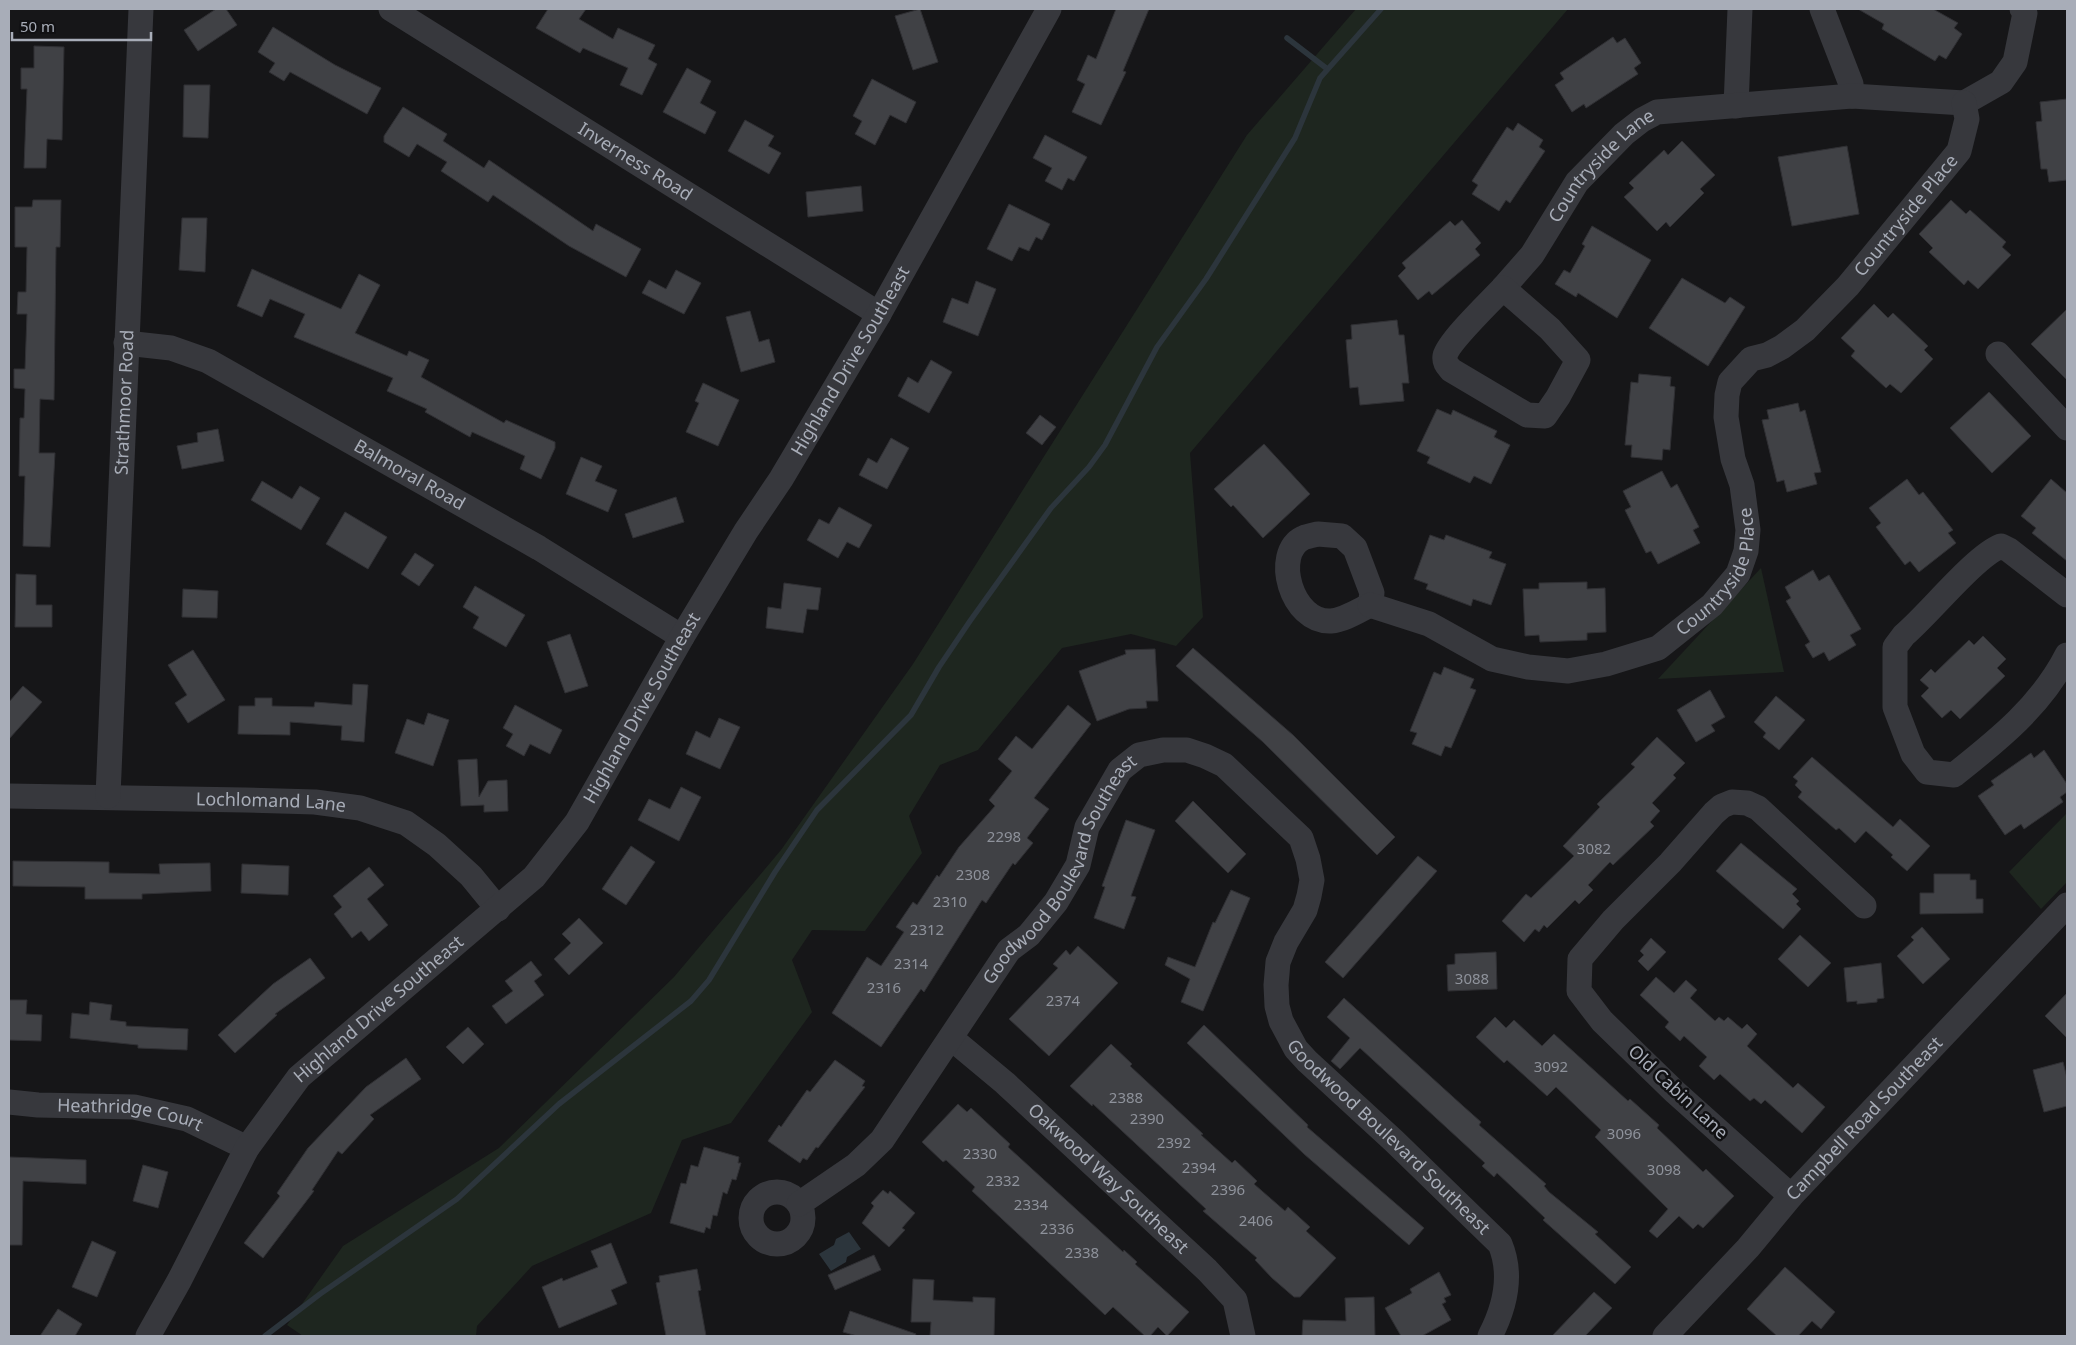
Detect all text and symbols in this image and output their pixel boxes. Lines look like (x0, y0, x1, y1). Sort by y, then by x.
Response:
scale bar (12, 10, 151, 42)
text: 50 m (20, 16, 55, 36)
street label: Countryside Lane (1542, 103, 1658, 227)
street label: Inverness Road (574, 116, 697, 206)
street label: Countryside Place (1848, 149, 1963, 281)
street label: Highland Drive Southeast (785, 261, 915, 460)
street label: Strathmoor Road (108, 329, 139, 475)
street label: Balmoral Road (350, 433, 470, 515)
street label: Countryside Place (1670, 506, 1759, 640)
street label: Highland Drive Southeast (577, 607, 705, 807)
street label: Goodwood Boulevard Southeast (976, 748, 1141, 989)
street label: Lochlomand Lane (196, 786, 348, 817)
house number: 2298 (987, 826, 1021, 846)
house number: 3082 (1577, 838, 1611, 858)
house number: 2308 (956, 864, 990, 884)
house number: 2310 (933, 891, 967, 911)
house number: 2312 (910, 919, 944, 939)
street label: Highland Drive Southeast (288, 929, 468, 1088)
house number: 2314 (894, 953, 929, 973)
house number: 3088 (1455, 968, 1489, 988)
house number: 2316 (867, 977, 901, 997)
house number: 2374 (1046, 990, 1081, 1010)
street label: Campbell Road Southeast (1780, 1030, 1948, 1205)
street label: Goodwood Boulevard Southeast (1282, 1035, 1496, 1239)
street label: Old Cabin Lane (1624, 1039, 1734, 1144)
house number: 3092 (1534, 1056, 1568, 1076)
house number: 2388 (1109, 1087, 1143, 1107)
street label: Heathridge Court (57, 1092, 208, 1136)
street label: Oakwood Way Southeast (1023, 1097, 1195, 1259)
house number: 2390 (1130, 1108, 1164, 1128)
house number: 3096 (1607, 1123, 1641, 1143)
house number: 2392 (1157, 1132, 1191, 1152)
house number: 2330 (963, 1143, 997, 1163)
house number: 2394 (1182, 1157, 1217, 1177)
house number: 3098 (1647, 1159, 1681, 1179)
house number: 2332 (986, 1170, 1020, 1190)
house number: 2396 (1211, 1179, 1245, 1199)
house number: 2334 (1014, 1194, 1049, 1214)
house number: 2406 (1239, 1210, 1273, 1230)
house number: 2336 (1040, 1218, 1074, 1238)
house number: 2338 (1065, 1242, 1099, 1262)

